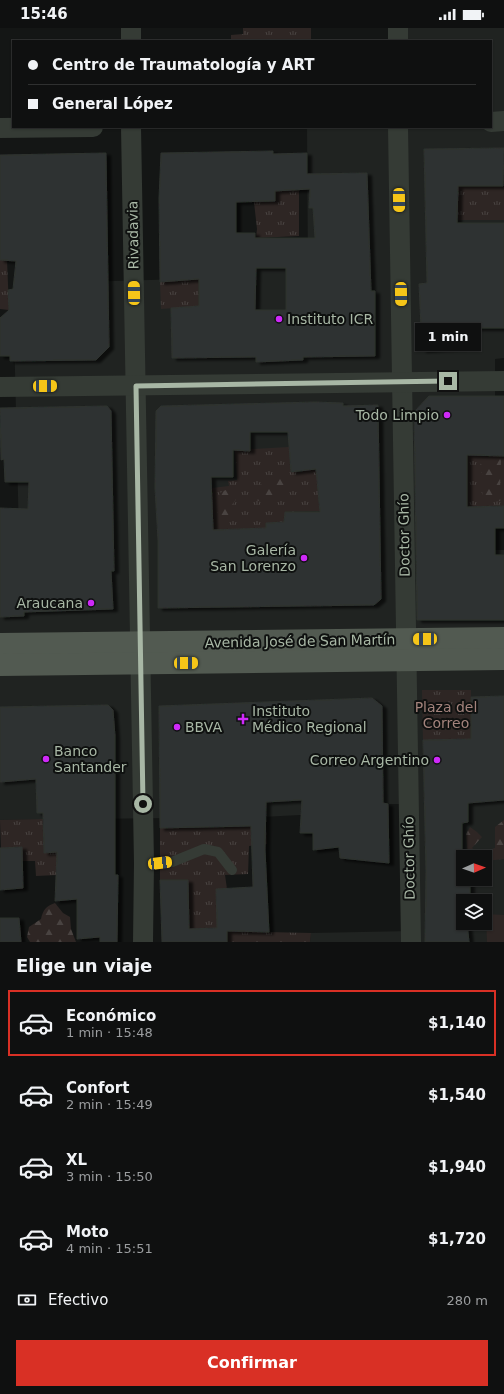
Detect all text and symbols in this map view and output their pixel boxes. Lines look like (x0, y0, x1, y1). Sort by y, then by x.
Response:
text: 15:46 (20, 5, 68, 23)
text: Centro de Traumatología y ART (52, 56, 315, 74)
text: General López (52, 95, 173, 113)
car (393, 188, 405, 212)
street label: Rivadavia (124, 201, 142, 269)
car (128, 281, 140, 305)
car (395, 282, 407, 306)
place label: Instituto ICR (287, 311, 373, 327)
marker: Instituto ICR (274, 314, 284, 324)
callout: 1 min (415, 323, 481, 351)
text: 1 min (428, 329, 468, 344)
route end (439, 372, 457, 390)
car (33, 380, 57, 392)
place label: Todo Limpio (355, 407, 439, 423)
marker: Todo Limpio (442, 410, 452, 420)
street label: Doctor Ghío (395, 493, 413, 577)
place label: Galería San Lorenzo (210, 542, 296, 574)
marker: Galería San Lorenzo (299, 553, 309, 563)
place label: Araucana (16, 595, 83, 611)
marker: Araucana (86, 598, 96, 608)
street label: Avenida José de San Martín (204, 631, 396, 651)
car (413, 633, 437, 645)
car (174, 657, 198, 669)
park label: Plaza del Correo (415, 699, 477, 731)
place label: Instituto Médico Regional (252, 703, 367, 735)
marker: Instituto Médico Regional (237, 713, 249, 725)
place label: BBVA (185, 719, 222, 735)
marker: BBVA (172, 722, 182, 732)
place label: Banco Santander (54, 743, 127, 775)
place label: Correo Argentino (310, 752, 429, 768)
marker: Banco Santander (41, 754, 51, 764)
marker: Correo Argentino (432, 755, 442, 765)
route start (134, 795, 152, 813)
street label: Doctor Ghío (400, 816, 418, 900)
north arrow (456, 850, 492, 886)
map controls (456, 850, 492, 930)
car (147, 856, 173, 870)
button: layers (456, 894, 492, 930)
text: Elige un viaje (16, 955, 152, 976)
icon: car (18, 1005, 54, 1041)
text: Económico (66, 1007, 156, 1025)
text: $1,140 (428, 1014, 486, 1032)
text: 1 min · 15:48 (66, 1025, 153, 1040)
icon: car (18, 1077, 54, 1113)
text: Confort (66, 1079, 129, 1097)
text: $1,540 (428, 1086, 486, 1104)
text: 2 min · 15:49 (66, 1097, 153, 1112)
icon: car (18, 1149, 54, 1185)
text: XL (66, 1151, 87, 1169)
text: $1,940 (428, 1158, 486, 1176)
text: 3 min · 15:50 (66, 1169, 153, 1184)
icon: car (18, 1221, 54, 1257)
text: Moto (66, 1223, 109, 1241)
text: $1,720 (428, 1230, 486, 1248)
text: 4 min · 15:51 (66, 1241, 153, 1256)
icon: cash (16, 1289, 38, 1311)
text: Efectivo (48, 1291, 108, 1309)
text: 280 m (446, 1293, 488, 1308)
button: Confirmar (16, 1340, 488, 1386)

